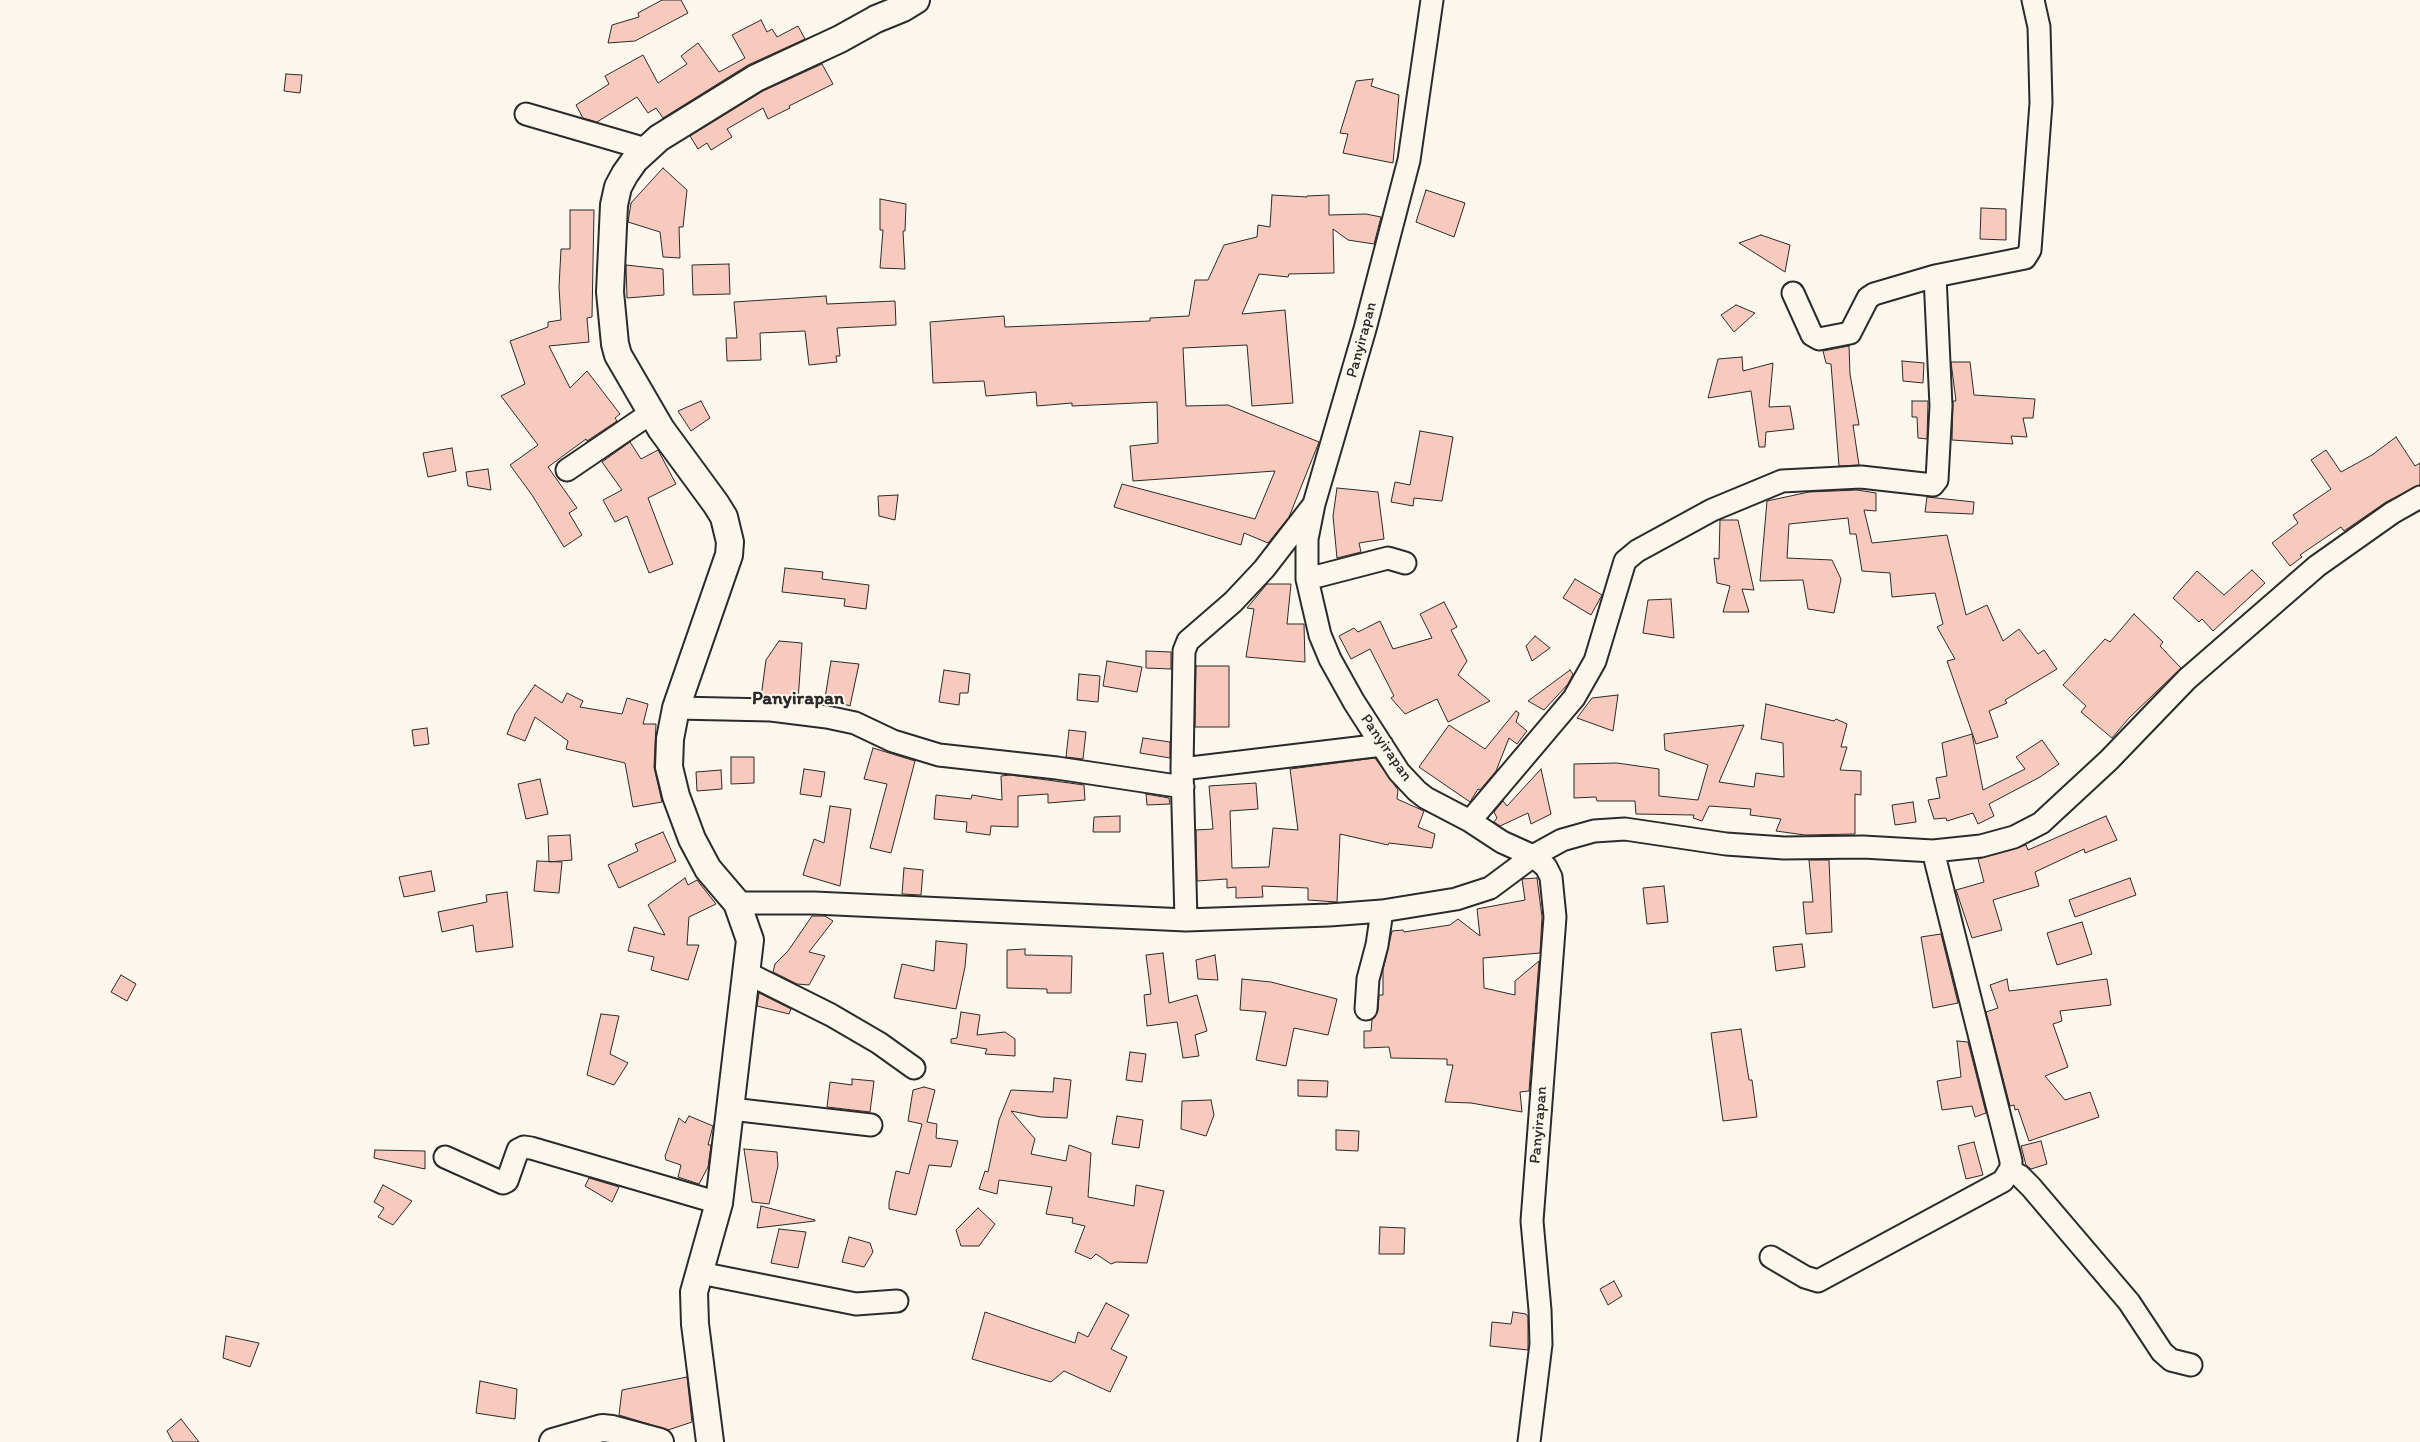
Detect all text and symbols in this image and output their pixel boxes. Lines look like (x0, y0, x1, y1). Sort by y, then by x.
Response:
street label: Panyirapan (1343, 300, 1381, 380)
district label: Panyirapan (752, 688, 844, 710)
street label: Panyirapan (1356, 711, 1416, 785)
street label: Panyirapan (1526, 1086, 1552, 1164)

